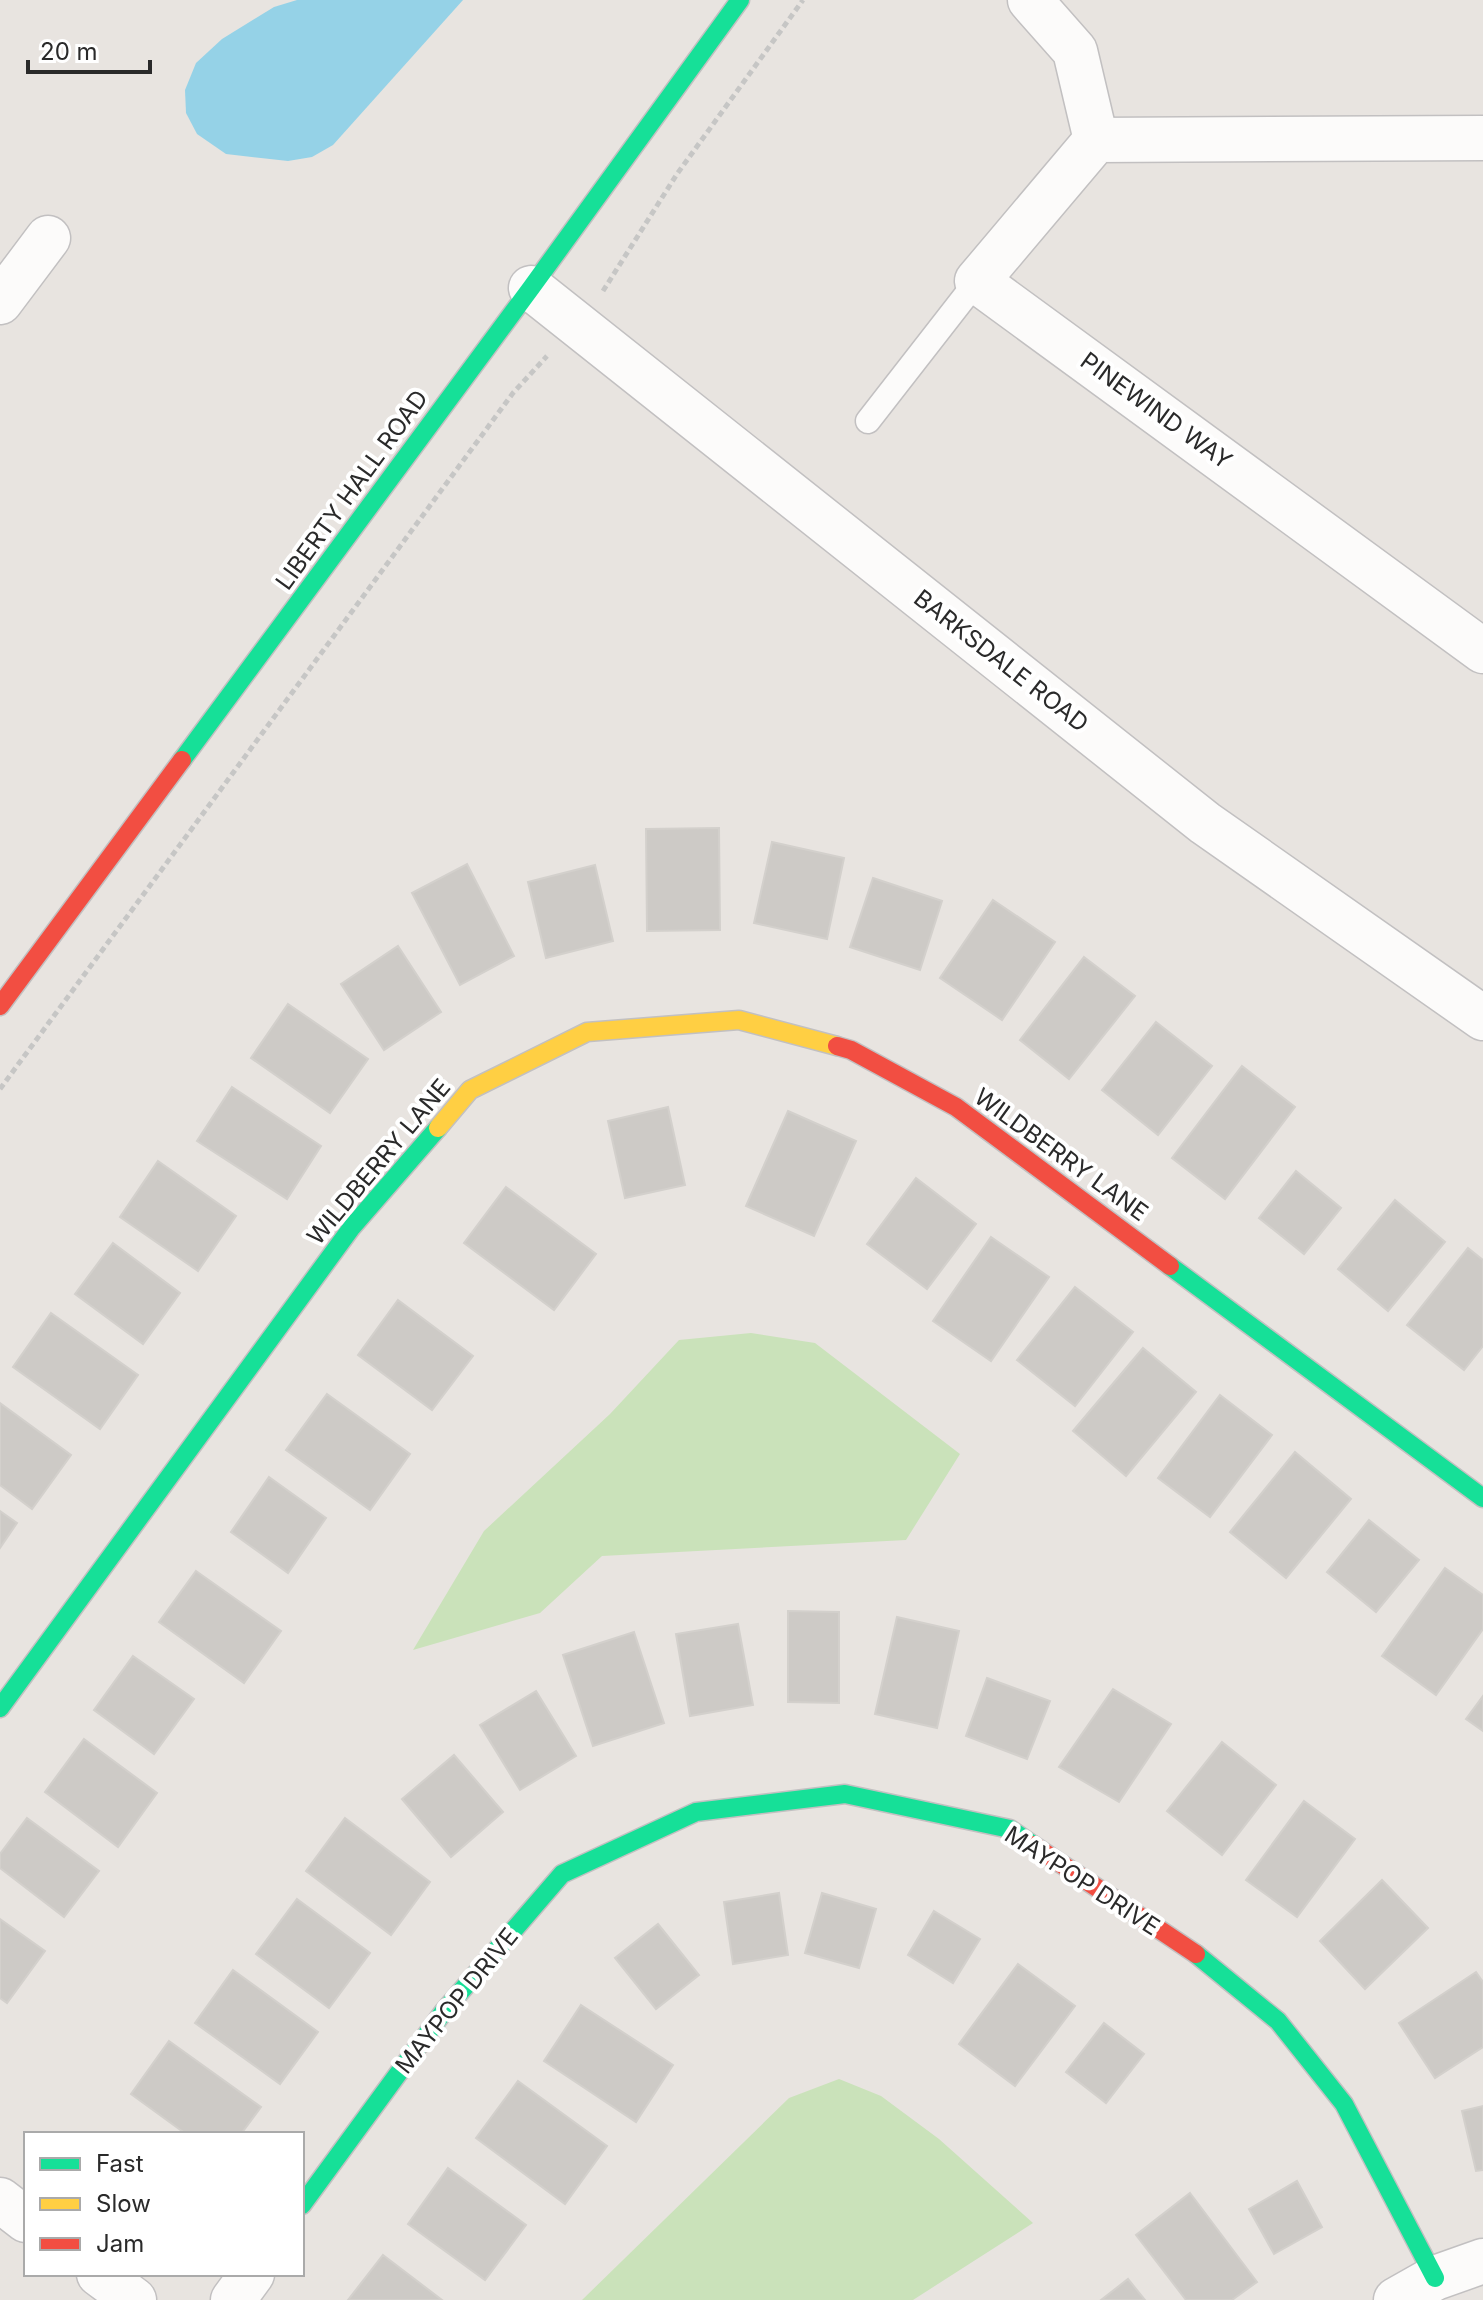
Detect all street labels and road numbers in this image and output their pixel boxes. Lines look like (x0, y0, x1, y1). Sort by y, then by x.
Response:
street label: PINEWIND WAY (1075, 346, 1238, 475)
street label: LIBERTY HALL ROAD (269, 384, 434, 595)
street label: BARKSDALE ROAD (908, 583, 1094, 738)
street label: WILDBERRY LANE (301, 1073, 456, 1250)
street label: WILDBERRY LANE (969, 1082, 1154, 1227)
street label: MAYPOP DRIVE (999, 1820, 1165, 1941)
street label: MAYPOP DRIVE (389, 1922, 524, 2079)

